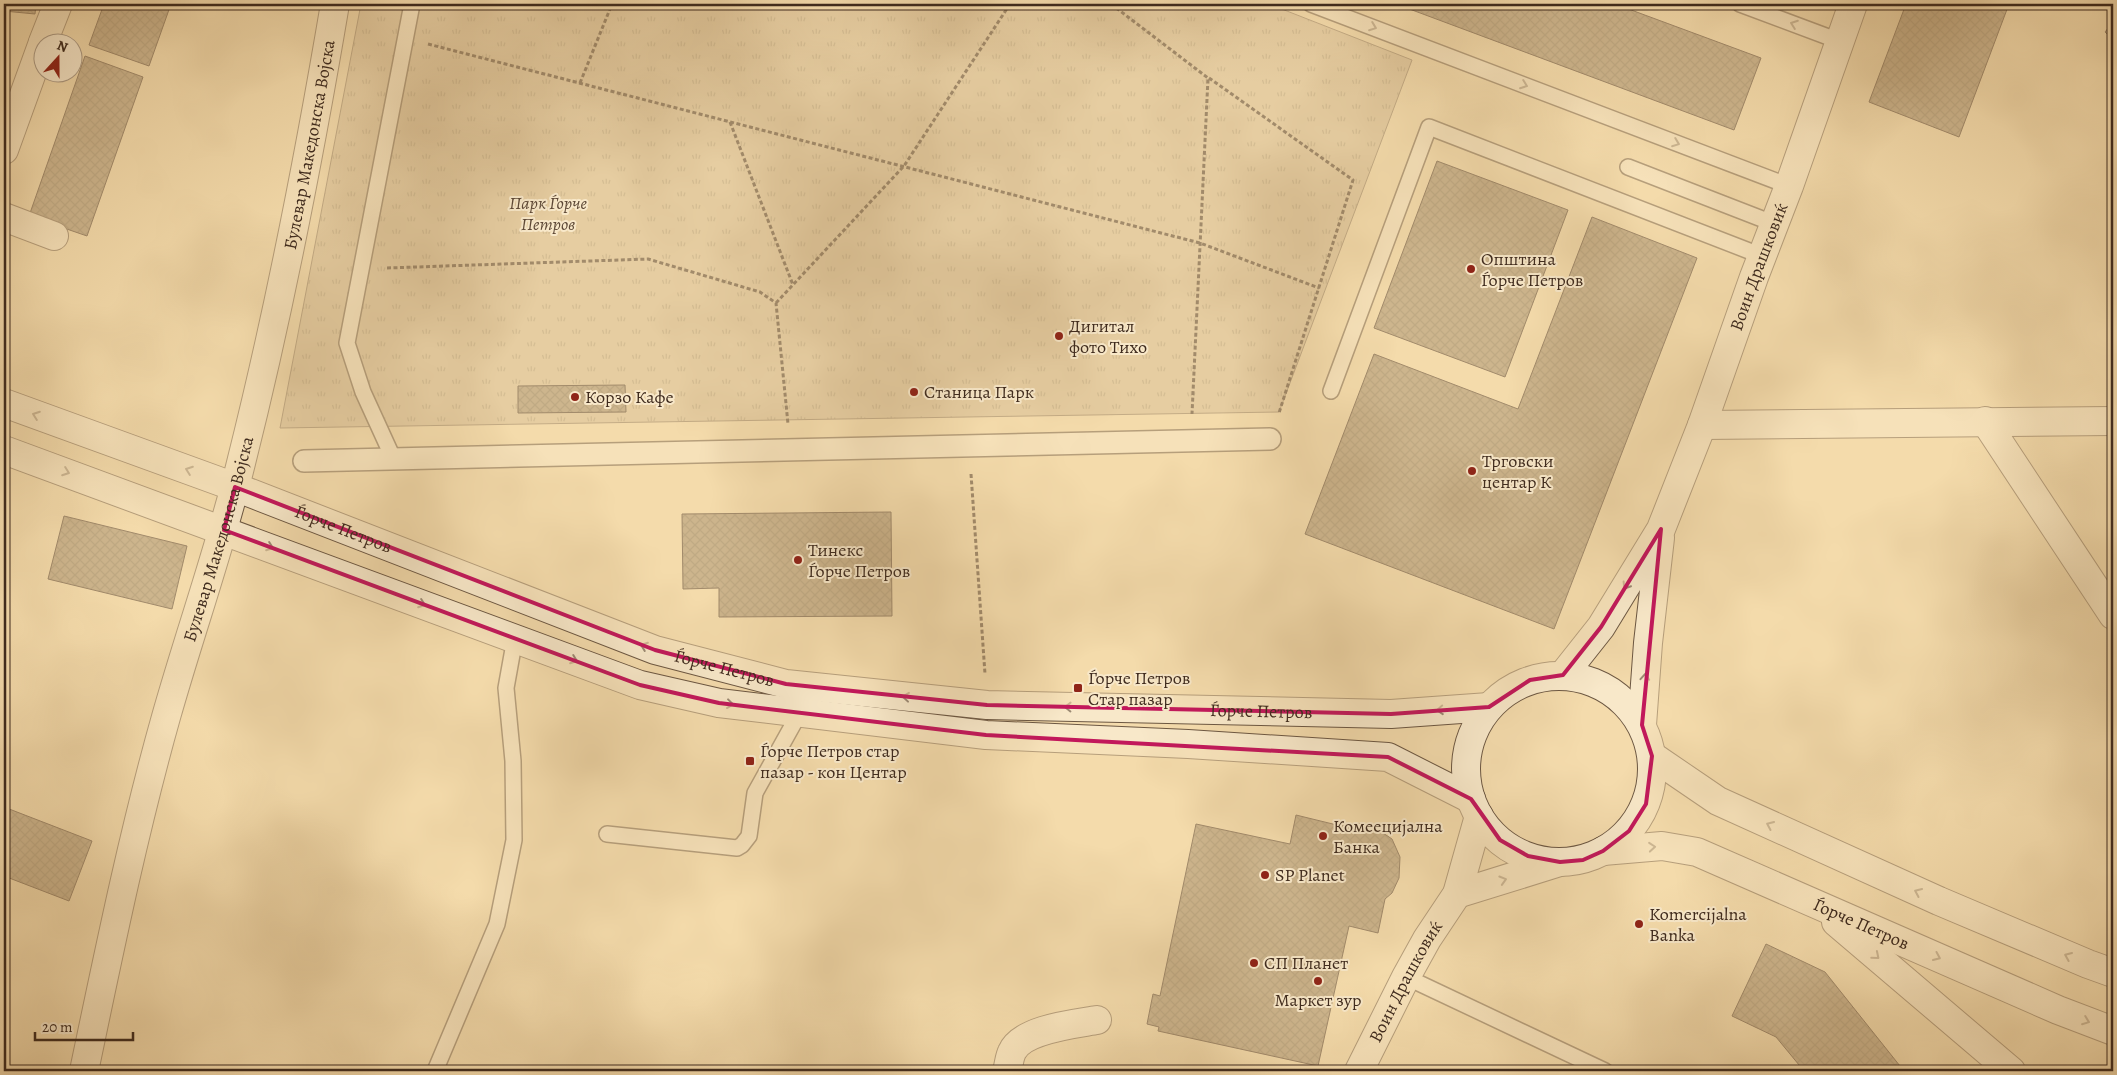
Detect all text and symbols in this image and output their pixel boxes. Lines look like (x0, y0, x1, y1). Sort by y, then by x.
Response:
one-way arrow (1790, 20, 1798, 30)
one-way arrow (1368, 21, 1376, 31)
north arrow (32, 32, 82, 82)
text: N (54, 36, 71, 57)
street label: Булевар Македонска Војска (278, 37, 341, 252)
one-way arrow (1520, 79, 1528, 89)
one-way arrow (1671, 137, 1680, 147)
park label: Парк Ѓорче Петров (509, 191, 588, 236)
street label: Воин Драшковиќ (1724, 199, 1793, 334)
place label: Општина Ѓорче Петров (1481, 247, 1583, 292)
marker: Општина Ѓорче Петров (1465, 263, 1477, 275)
place label: Дигитал фото Тихо (1069, 314, 1147, 359)
marker: Дигитал фото Тихо (1053, 330, 1065, 342)
place label: Станица Парк (924, 380, 1034, 404)
place label: Корзо Кафе (585, 385, 674, 409)
marker: Станица Парк (908, 386, 920, 398)
marker: Корзо Кафе (569, 391, 581, 403)
one-way arrow (33, 411, 41, 421)
street label: Булевар Македонска Војска (177, 433, 259, 645)
place label: Трговски центар К (1482, 449, 1554, 494)
marker: Трговски центар К (1466, 465, 1478, 477)
one-way arrow (61, 466, 70, 476)
one-way arrow (185, 466, 194, 476)
street label: Ѓорче Петров (291, 499, 395, 559)
place label: Тинекс Ѓорче Петров (808, 538, 910, 583)
one-way arrow (265, 541, 273, 551)
marker: Тинекс Ѓорче Петров (792, 554, 804, 566)
one-way arrow (1623, 580, 1633, 589)
one-way arrow (417, 598, 426, 608)
one-way arrow (640, 642, 649, 652)
street label: Ѓорче Петров (672, 644, 777, 692)
one-way arrow (569, 654, 578, 664)
place label: Ѓорче Петров Стар пазар (1088, 666, 1190, 711)
one-way arrow (1640, 672, 1651, 680)
marker: Ѓорче Петров Стар пазар (1072, 682, 1084, 694)
one-way arrow (902, 692, 910, 703)
one-way arrow (727, 698, 735, 709)
street label: Ѓорче Петров (1210, 698, 1313, 724)
one-way arrow (1064, 702, 1072, 712)
one-way arrow (1436, 705, 1444, 716)
place label: Ѓорче Петров стар пазар - кон Центар (760, 739, 907, 784)
marker: Ѓорче Петров стар пазар - кон Центар (744, 755, 756, 767)
place label: Комеецијална Банка (1333, 814, 1443, 859)
one-way arrow (1766, 820, 1775, 831)
marker: Комеецијална Банка (1317, 830, 1329, 842)
one-way arrow (1648, 842, 1656, 853)
place label: SP Planet (1275, 863, 1345, 887)
marker: SP Planet (1259, 869, 1271, 881)
one-way arrow (1499, 875, 1507, 885)
one-way arrow (1914, 887, 1923, 898)
street label: Ѓорче Петров (1810, 892, 1913, 955)
place label: Komercijalna Banka (1649, 902, 1747, 947)
street label: Воин Драшковиќ (1363, 916, 1448, 1046)
marker: Komercijalna Banka (1633, 918, 1645, 930)
one-way arrow (1870, 950, 1879, 958)
one-way arrow (1932, 950, 1941, 961)
place label: СП Планет (1264, 951, 1348, 975)
one-way arrow (2064, 952, 2073, 962)
marker: СП Планет (1248, 957, 1260, 969)
marker: Маркет зур (1312, 975, 1324, 987)
place label: Маркет зур (1275, 988, 1361, 1012)
scale bar (35, 1010, 132, 1042)
one-way arrow (2081, 1015, 2090, 1025)
text: 20 m (42, 1017, 73, 1037)

